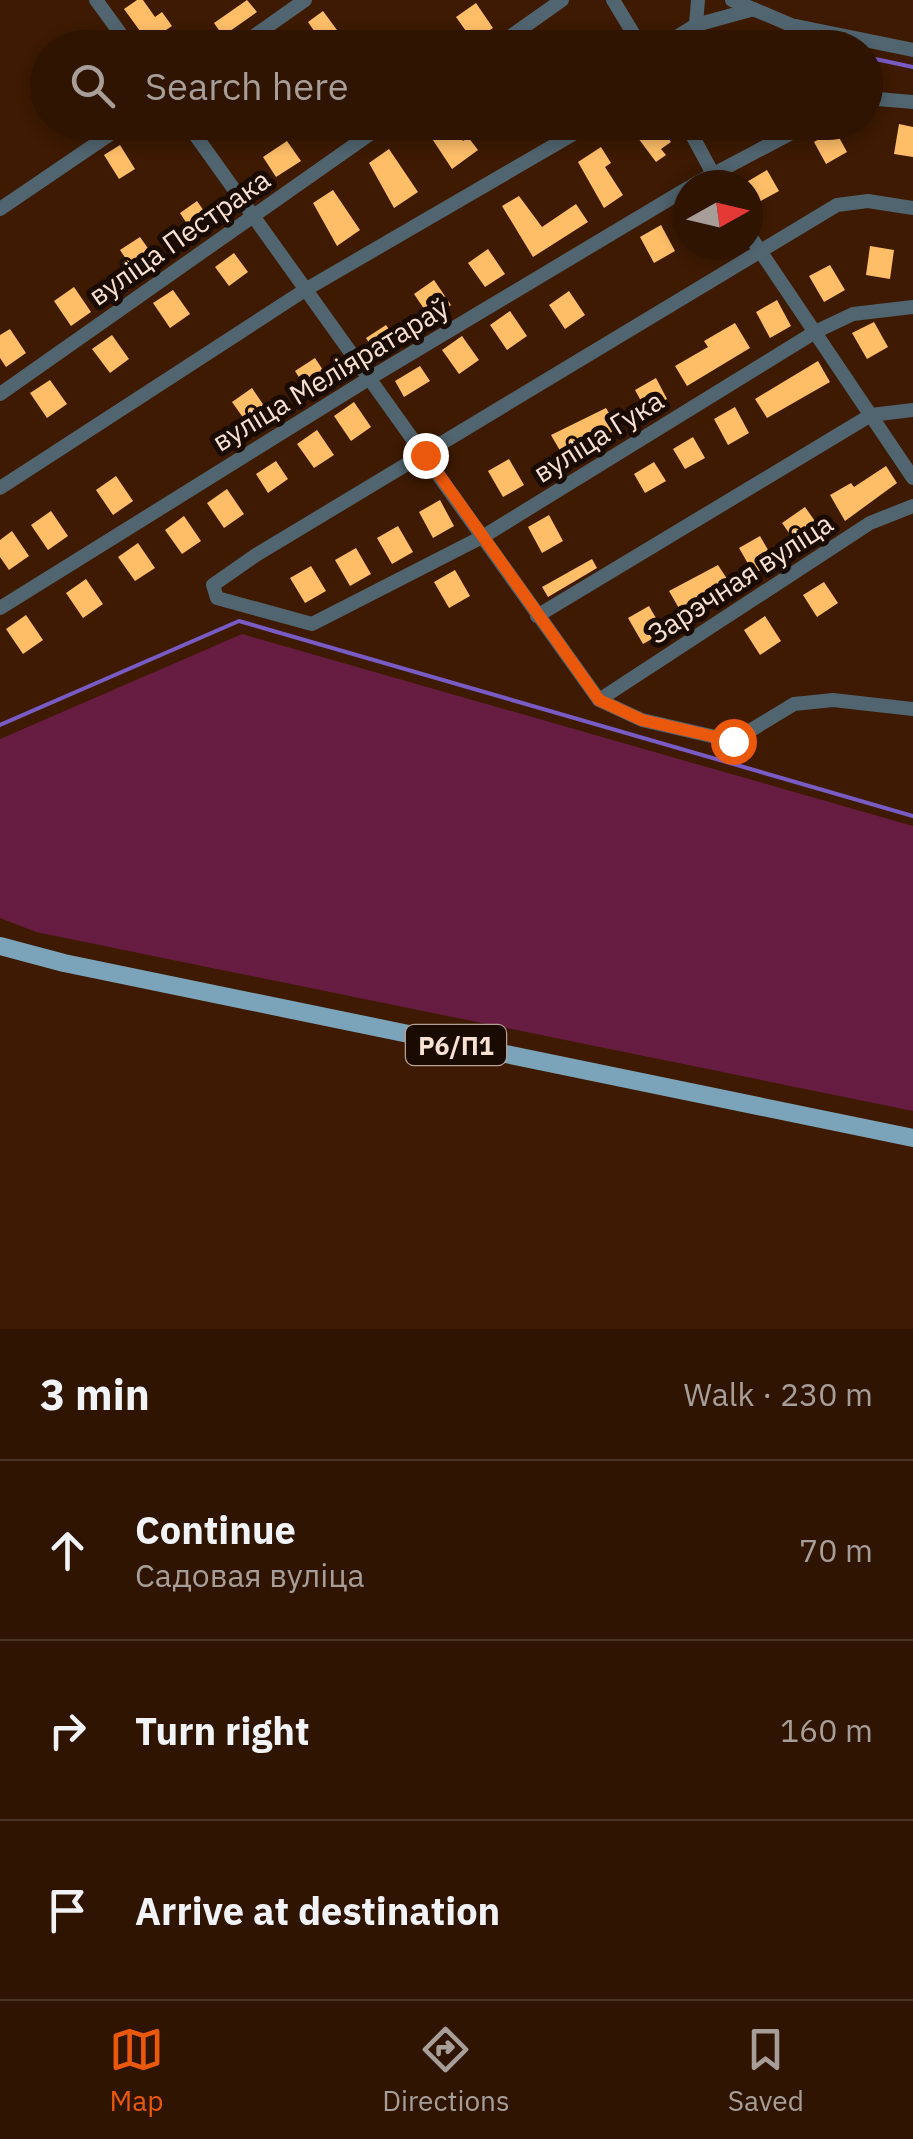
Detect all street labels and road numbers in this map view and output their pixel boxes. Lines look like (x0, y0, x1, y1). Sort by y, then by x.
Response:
street label: вуліца Пестрака (81, 161, 277, 313)
street label: вуліца Меліяратараў (205, 289, 455, 459)
street label: вуліца Гука (526, 381, 670, 491)
street label: Зарэчная вуліца (640, 504, 840, 652)
road number: Р6/П1 (406, 1025, 506, 1065)

